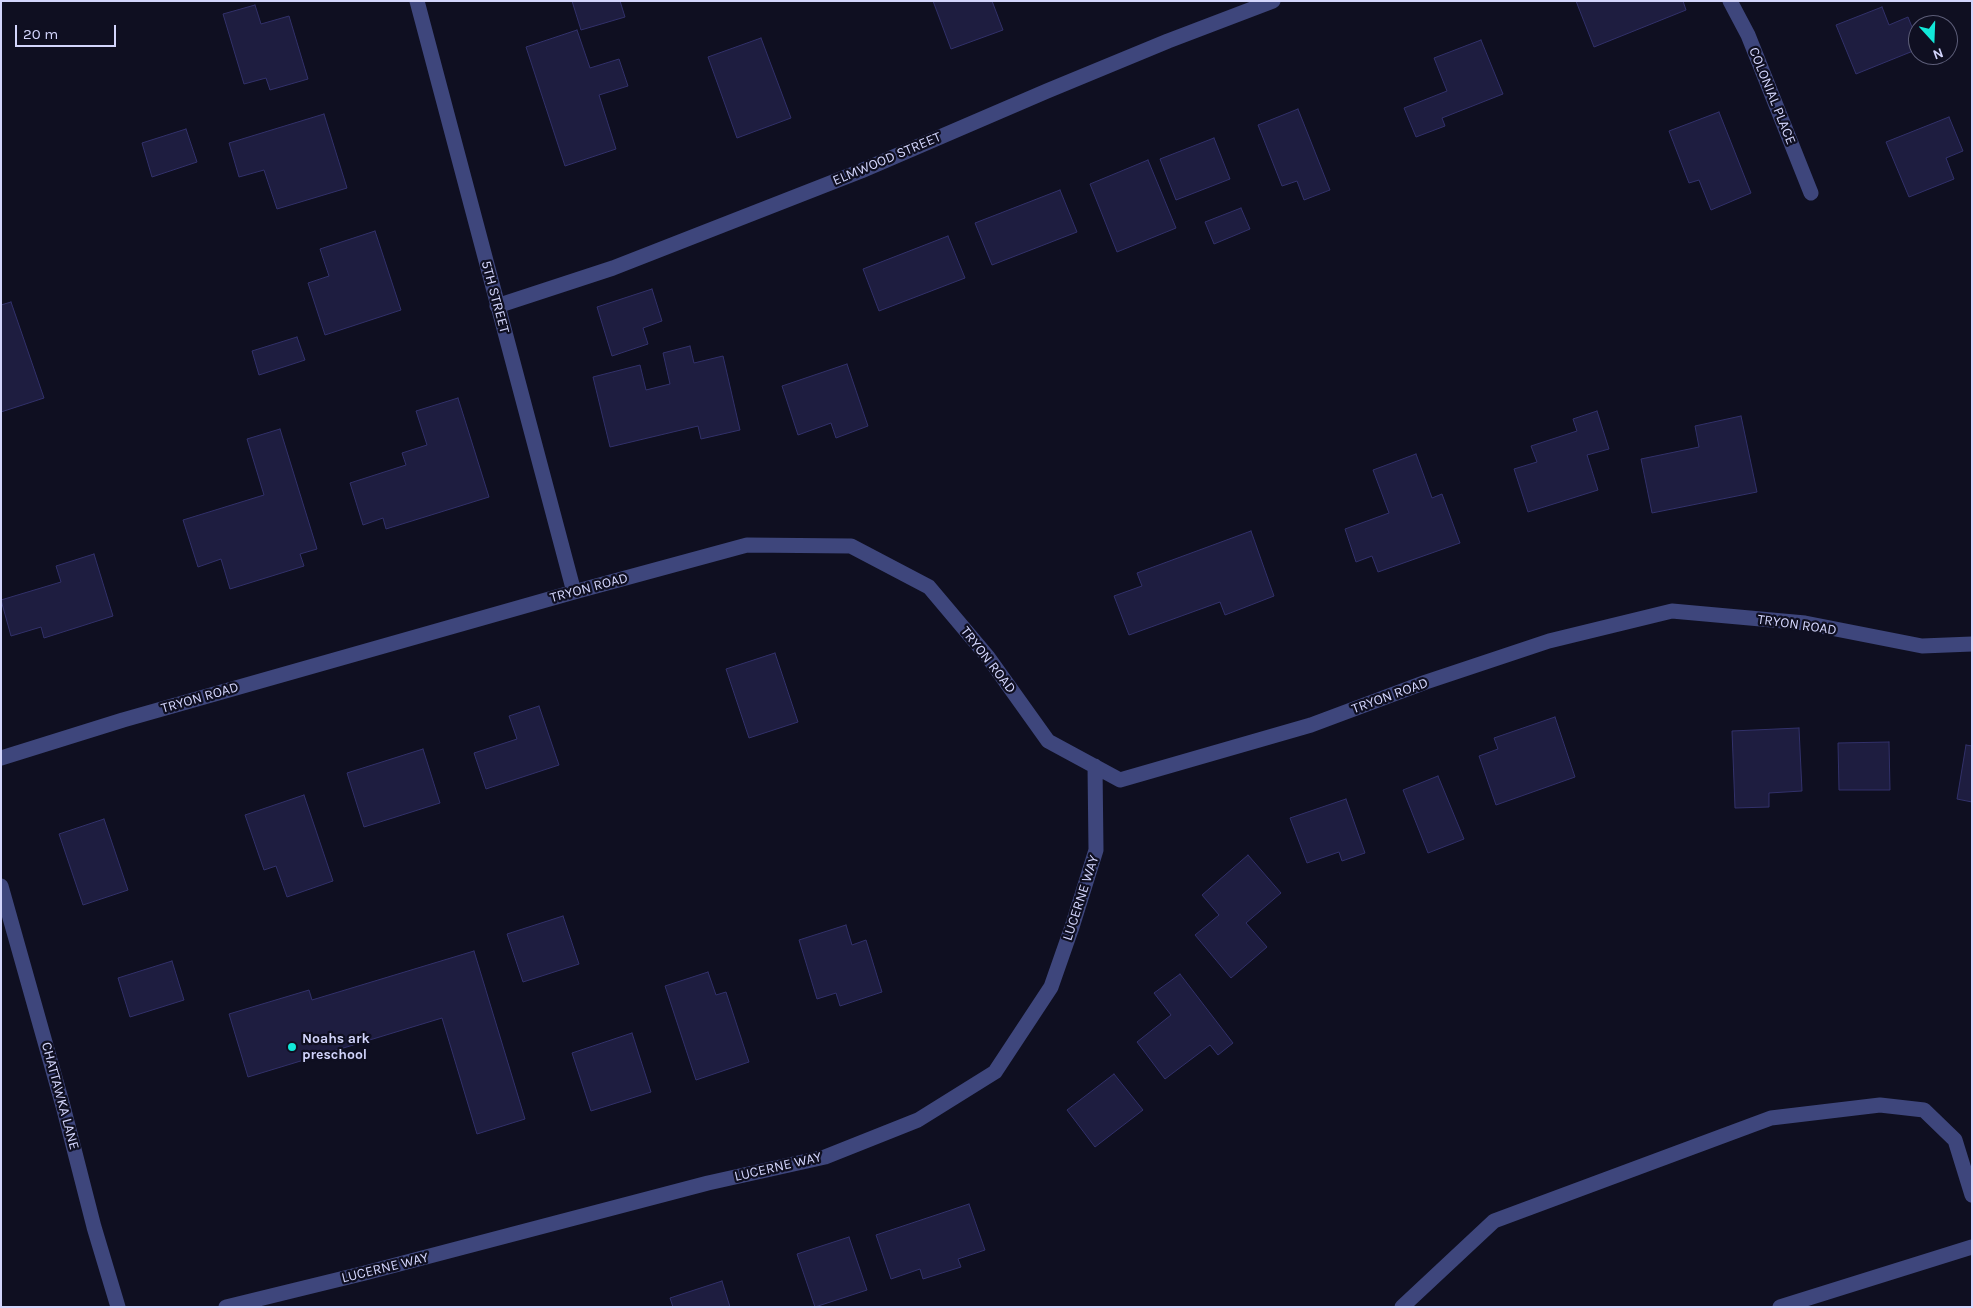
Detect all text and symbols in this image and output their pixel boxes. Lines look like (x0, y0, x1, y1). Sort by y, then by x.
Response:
scale bar (18, 15, 119, 47)
north arrow (1908, 15, 1958, 65)
text: 20 m (23, 25, 58, 43)
text: N (1930, 44, 1946, 63)
street label: COLONIAL PLACE (1745, 45, 1799, 147)
street label: ELMWOOD STREET (830, 129, 944, 189)
street label: 5TH STREET (477, 259, 513, 335)
street label: TRYON ROAD (548, 570, 630, 606)
street label: TRYON ROAD (1756, 611, 1838, 639)
street label: TRYON ROAD (957, 623, 1019, 697)
street label: TRYON ROAD (1350, 674, 1430, 718)
street label: TRYON ROAD (159, 679, 241, 717)
street label: LUCERNE WAY (1059, 853, 1103, 943)
place label: Noahs ark preschool (302, 1031, 370, 1064)
street label: CHATTAWKA LANE (38, 1040, 82, 1152)
marker: Noahs ark preschool (286, 1041, 298, 1053)
street label: LUCERNE WAY (733, 1149, 823, 1185)
street label: LUCERNE WAY (340, 1249, 430, 1287)

